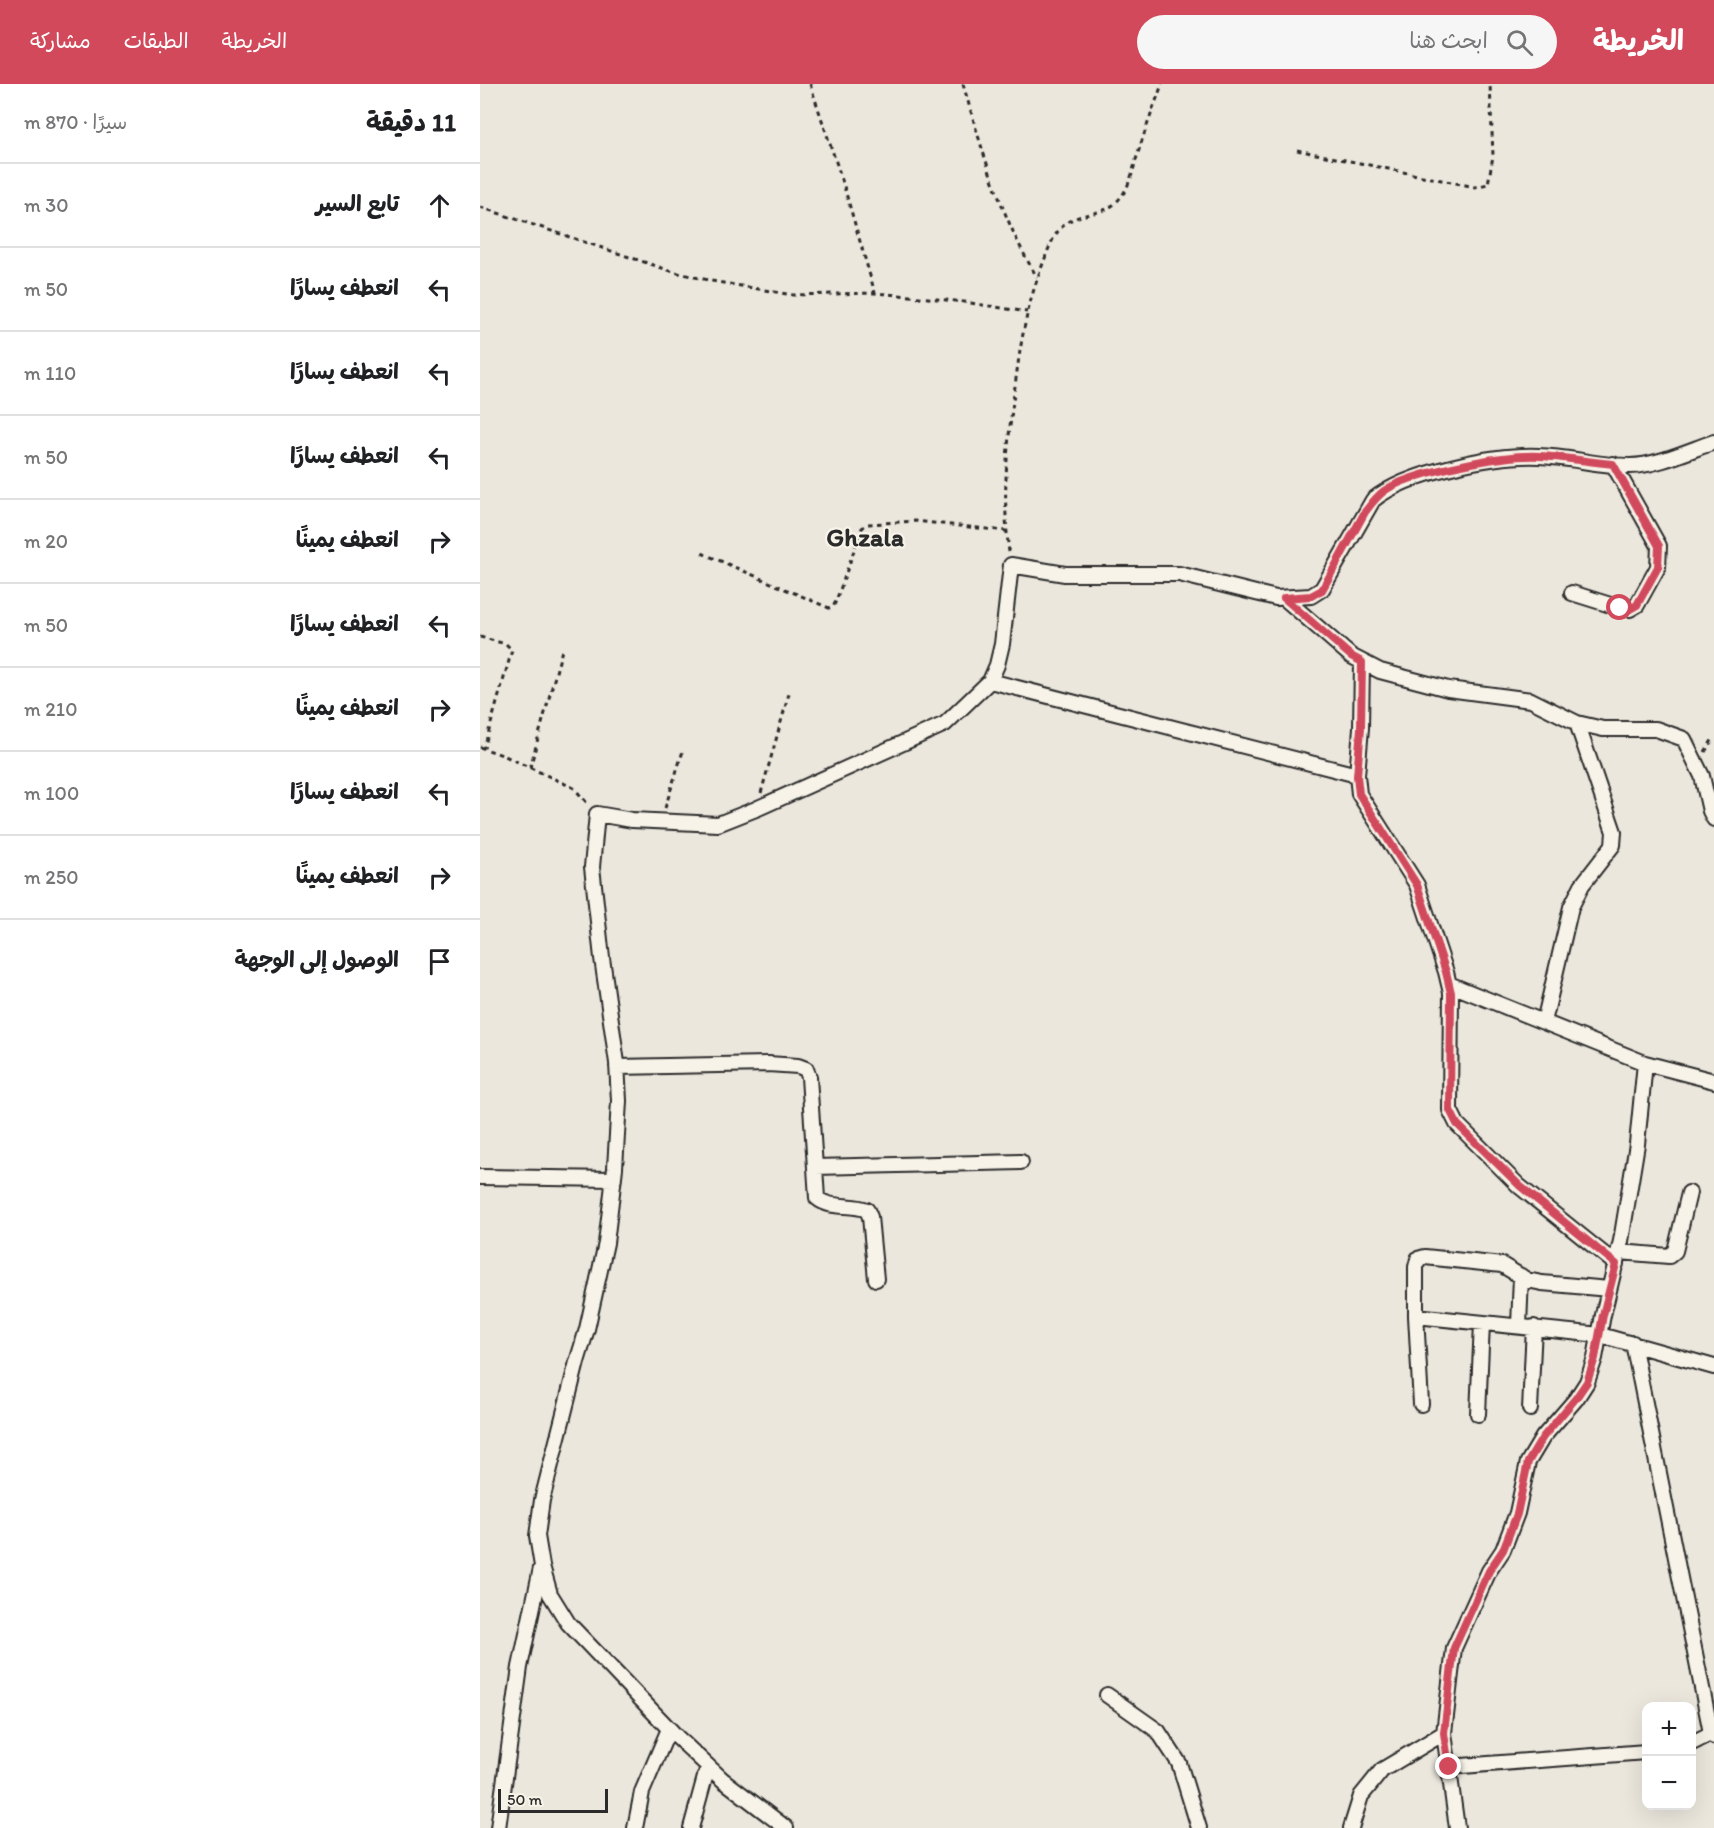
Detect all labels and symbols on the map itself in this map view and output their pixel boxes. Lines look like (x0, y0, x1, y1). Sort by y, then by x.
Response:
district label: Ghzala (826, 521, 904, 553)
route start (1606, 594, 1632, 620)
route end (1435, 1753, 1461, 1779)
scale bar (498, 1786, 608, 1814)

